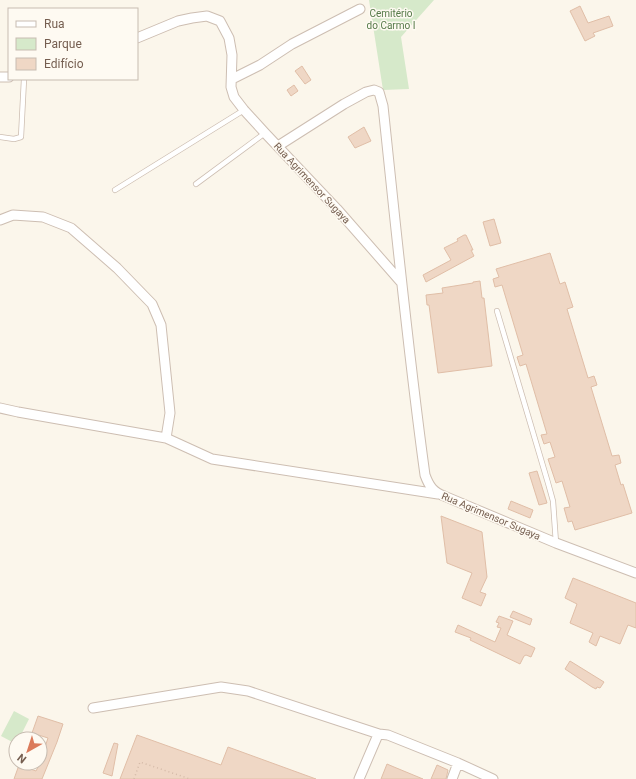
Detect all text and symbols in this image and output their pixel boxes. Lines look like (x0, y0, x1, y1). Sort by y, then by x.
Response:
legend (8, 8, 138, 80)
park label: Cemitério do Carmo I (367, 8, 415, 31)
text: Rua (44, 17, 65, 31)
text: Parque (44, 37, 82, 51)
text: Edifício (44, 57, 84, 71)
street label: Rua Agrimensor Sugaya (272, 140, 352, 226)
street label: Rua Agrimensor Sugaya (440, 490, 542, 542)
north arrow (8, 731, 48, 771)
text: N (15, 751, 29, 766)

